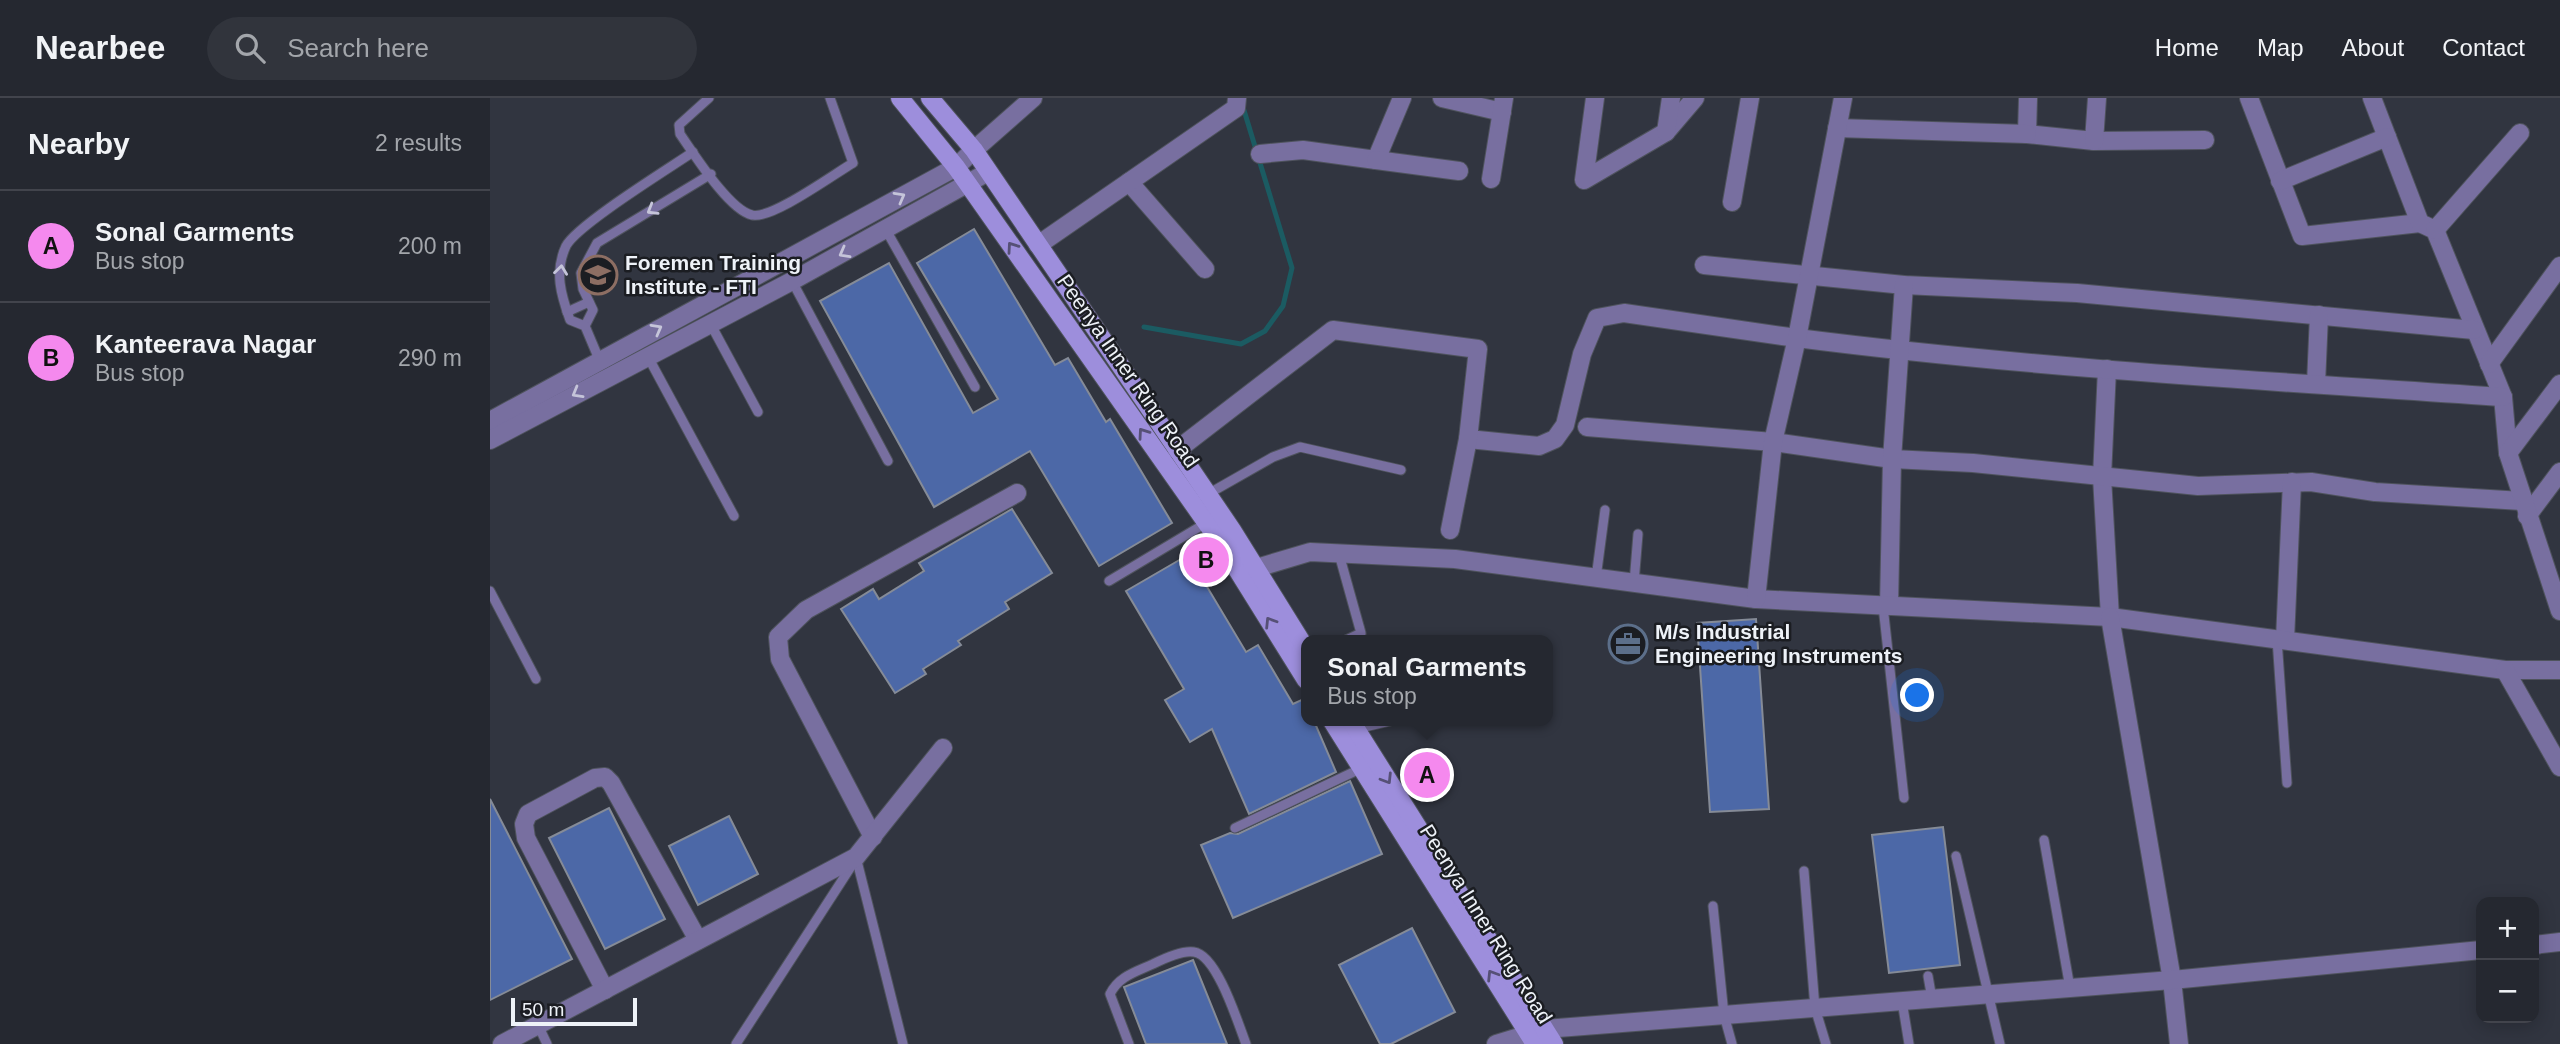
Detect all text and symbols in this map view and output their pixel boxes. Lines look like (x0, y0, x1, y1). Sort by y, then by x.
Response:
search box (207, 17, 697, 80)
text: Nearbee (35, 29, 165, 66)
icon: search (231, 29, 269, 67)
text: Search here (287, 33, 429, 63)
text: Home (2155, 34, 2219, 61)
text: Map (2257, 34, 2304, 61)
text: About (2342, 34, 2404, 61)
text: Contact (2442, 34, 2525, 61)
text: Nearby (28, 127, 130, 160)
text: 2 results (375, 130, 462, 156)
one-way arrow (893, 192, 905, 205)
one-way arrow (647, 201, 660, 214)
text: Sonal Garments (95, 217, 294, 247)
text: A (43, 233, 59, 259)
text: 200 m (398, 233, 462, 259)
one-way arrow (1008, 242, 1020, 255)
one-way arrow (838, 245, 851, 258)
text: Bus stop (95, 248, 185, 274)
place label: Foremen Training Institute - FTI (625, 251, 801, 298)
school or university icon: Foremen Training Institute - FTI (577, 254, 619, 296)
one-way arrow (553, 264, 568, 276)
street label: Peenya Inner Ring Road (1053, 270, 1204, 472)
one-way arrow (650, 324, 663, 338)
text: Kanteerava Nagar (95, 329, 316, 359)
text: B (43, 345, 59, 371)
text: 290 m (398, 345, 462, 371)
text: Bus stop (95, 360, 185, 386)
one-way arrow (572, 385, 585, 398)
one-way arrow (1139, 428, 1151, 441)
pin: B (1183, 534, 1229, 586)
one-way arrow (1265, 616, 1278, 629)
place label: M/s Industrial Engineering Instruments (1655, 620, 1902, 667)
office icon: M/s Industrial Engineering Instruments (1607, 623, 1649, 665)
popup (1301, 635, 1553, 726)
text: Sonal Garments (1327, 652, 1527, 682)
your location (1900, 678, 1934, 712)
text: Bus stop (1327, 683, 1417, 709)
pin: A (1404, 749, 1450, 801)
one-way arrow (1379, 771, 1392, 784)
street label: Peenya Inner Ring Road (1416, 820, 1557, 1027)
map controls (2476, 897, 2539, 1023)
button: + (2476, 897, 2539, 960)
button: − (2476, 960, 2539, 1023)
one-way arrow (1487, 970, 1500, 983)
scale bar (511, 995, 637, 1027)
text: 50 m (522, 999, 564, 1020)

